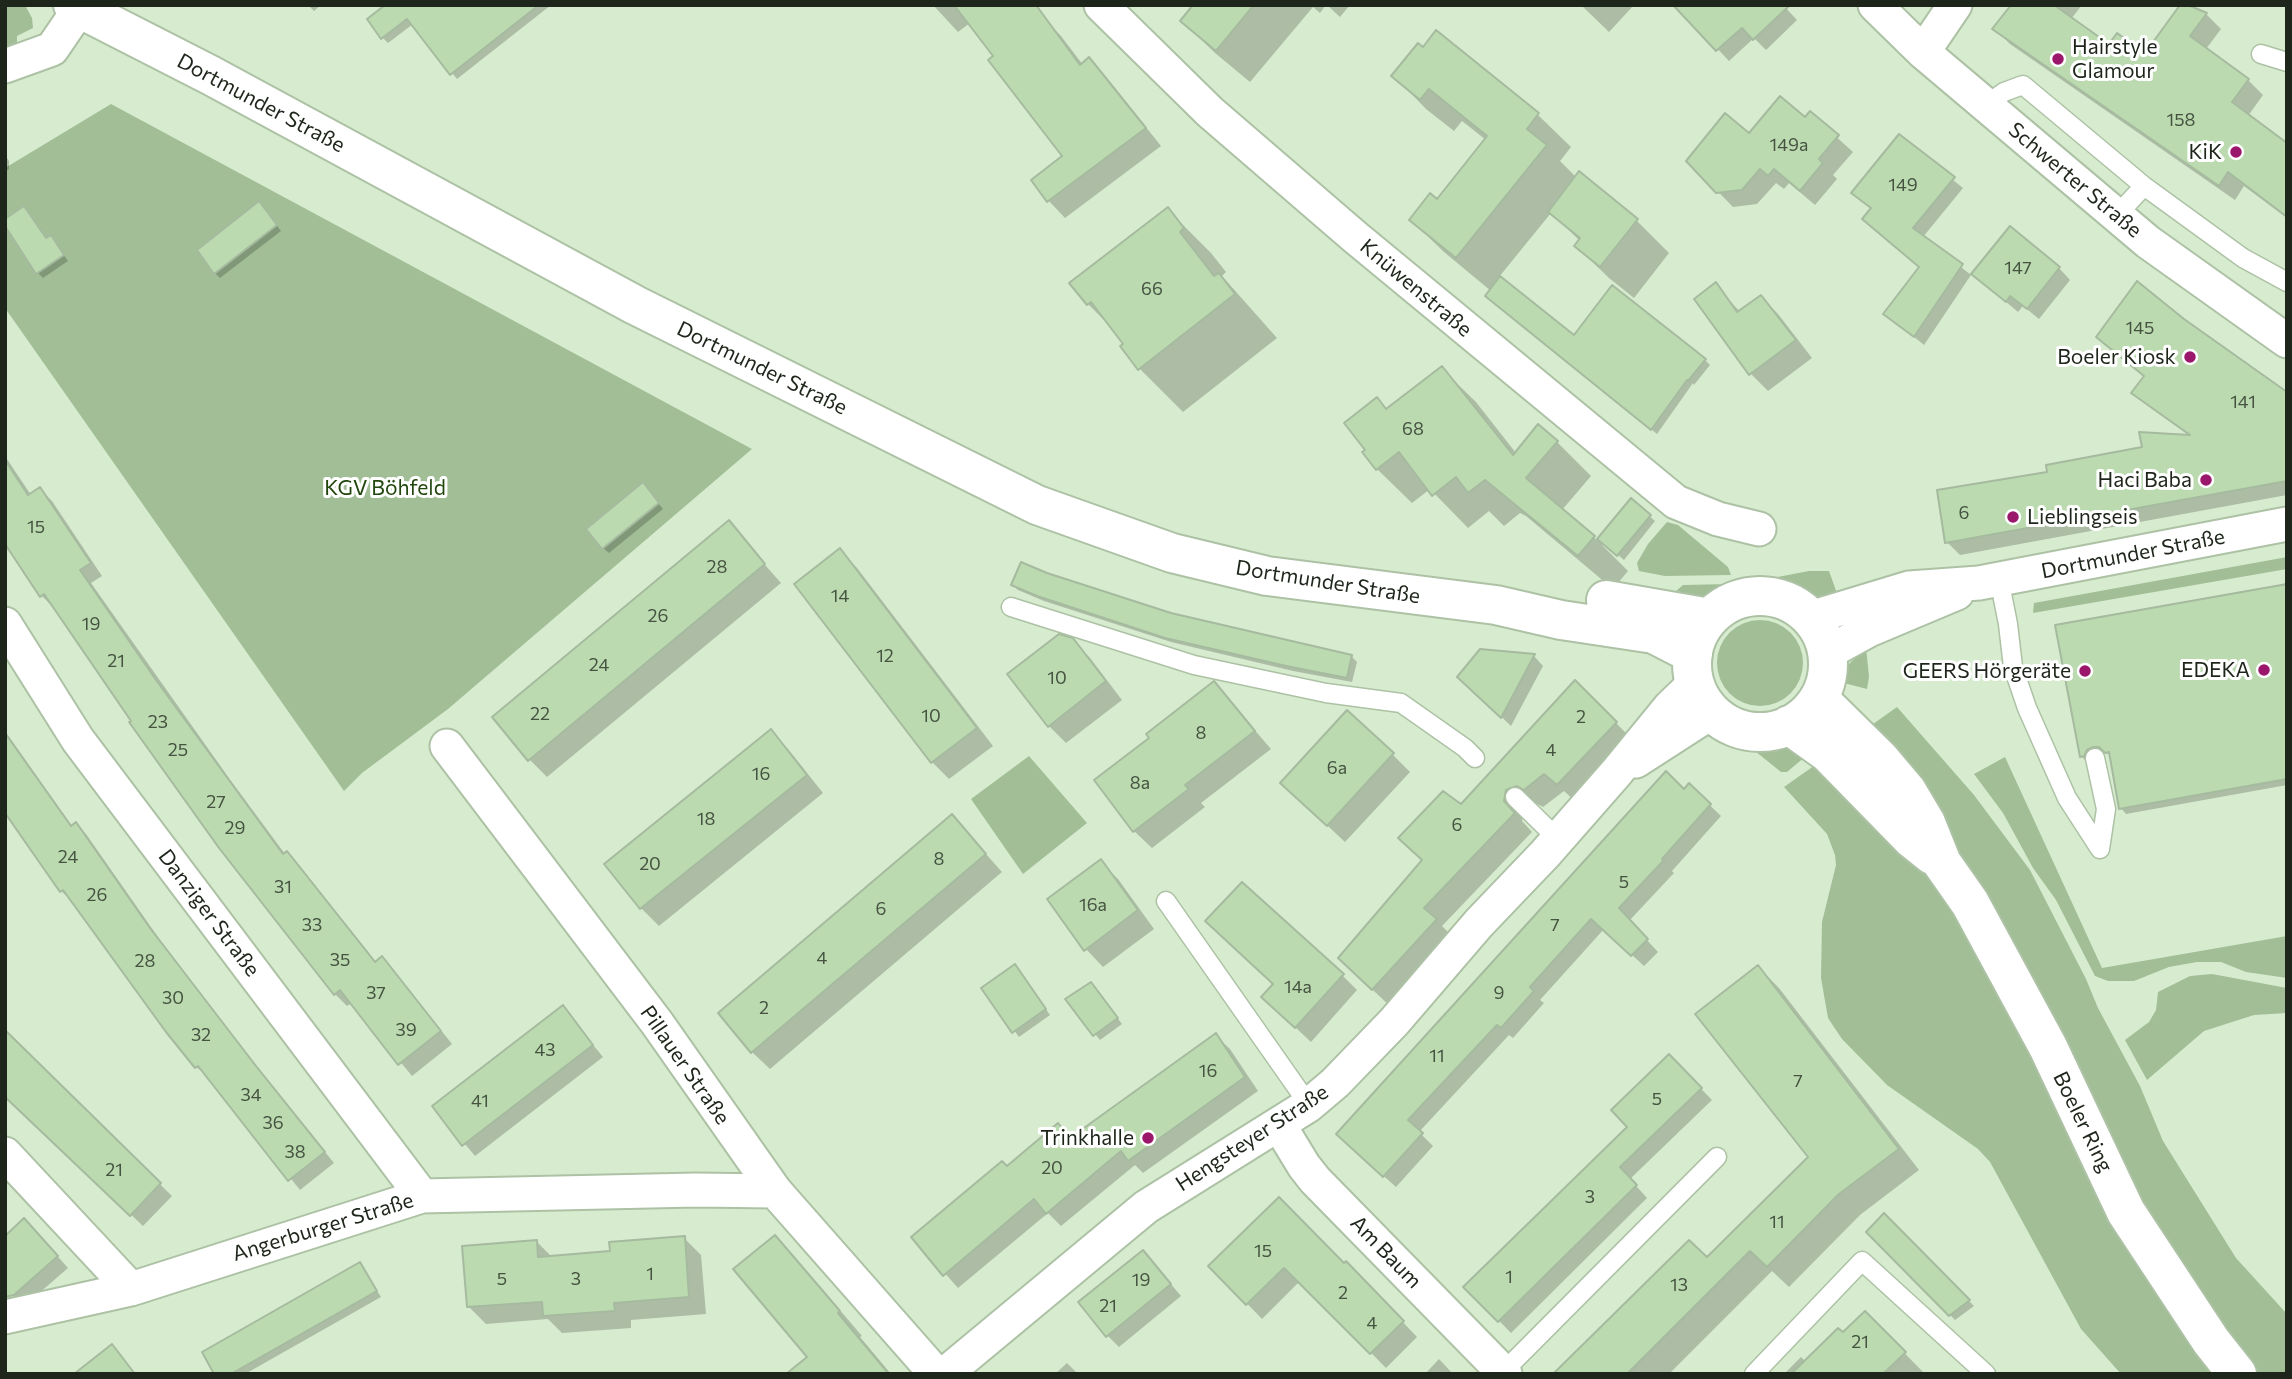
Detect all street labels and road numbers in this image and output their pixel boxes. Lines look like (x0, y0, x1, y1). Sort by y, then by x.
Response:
street label: Dortmunder Straße (173, 48, 349, 158)
street label: Schwerter Straße (2003, 117, 2147, 243)
street label: Knüwenstraße (1355, 234, 1477, 342)
street label: Dortmunder Straße (673, 316, 851, 420)
street label: Dortmunder Straße (2039, 524, 2227, 584)
street label: Dortmunder Straße (1234, 555, 1422, 609)
street label: Danziger Straße (153, 844, 265, 982)
street label: Pillauer Straße (635, 1001, 735, 1129)
street label: Boeler Ring (2048, 1068, 2118, 1176)
street label: Hengsteyer Straße (1171, 1079, 1333, 1197)
street label: Angerburger Straße (229, 1187, 417, 1267)
street label: Am Baum (1345, 1210, 1427, 1294)

